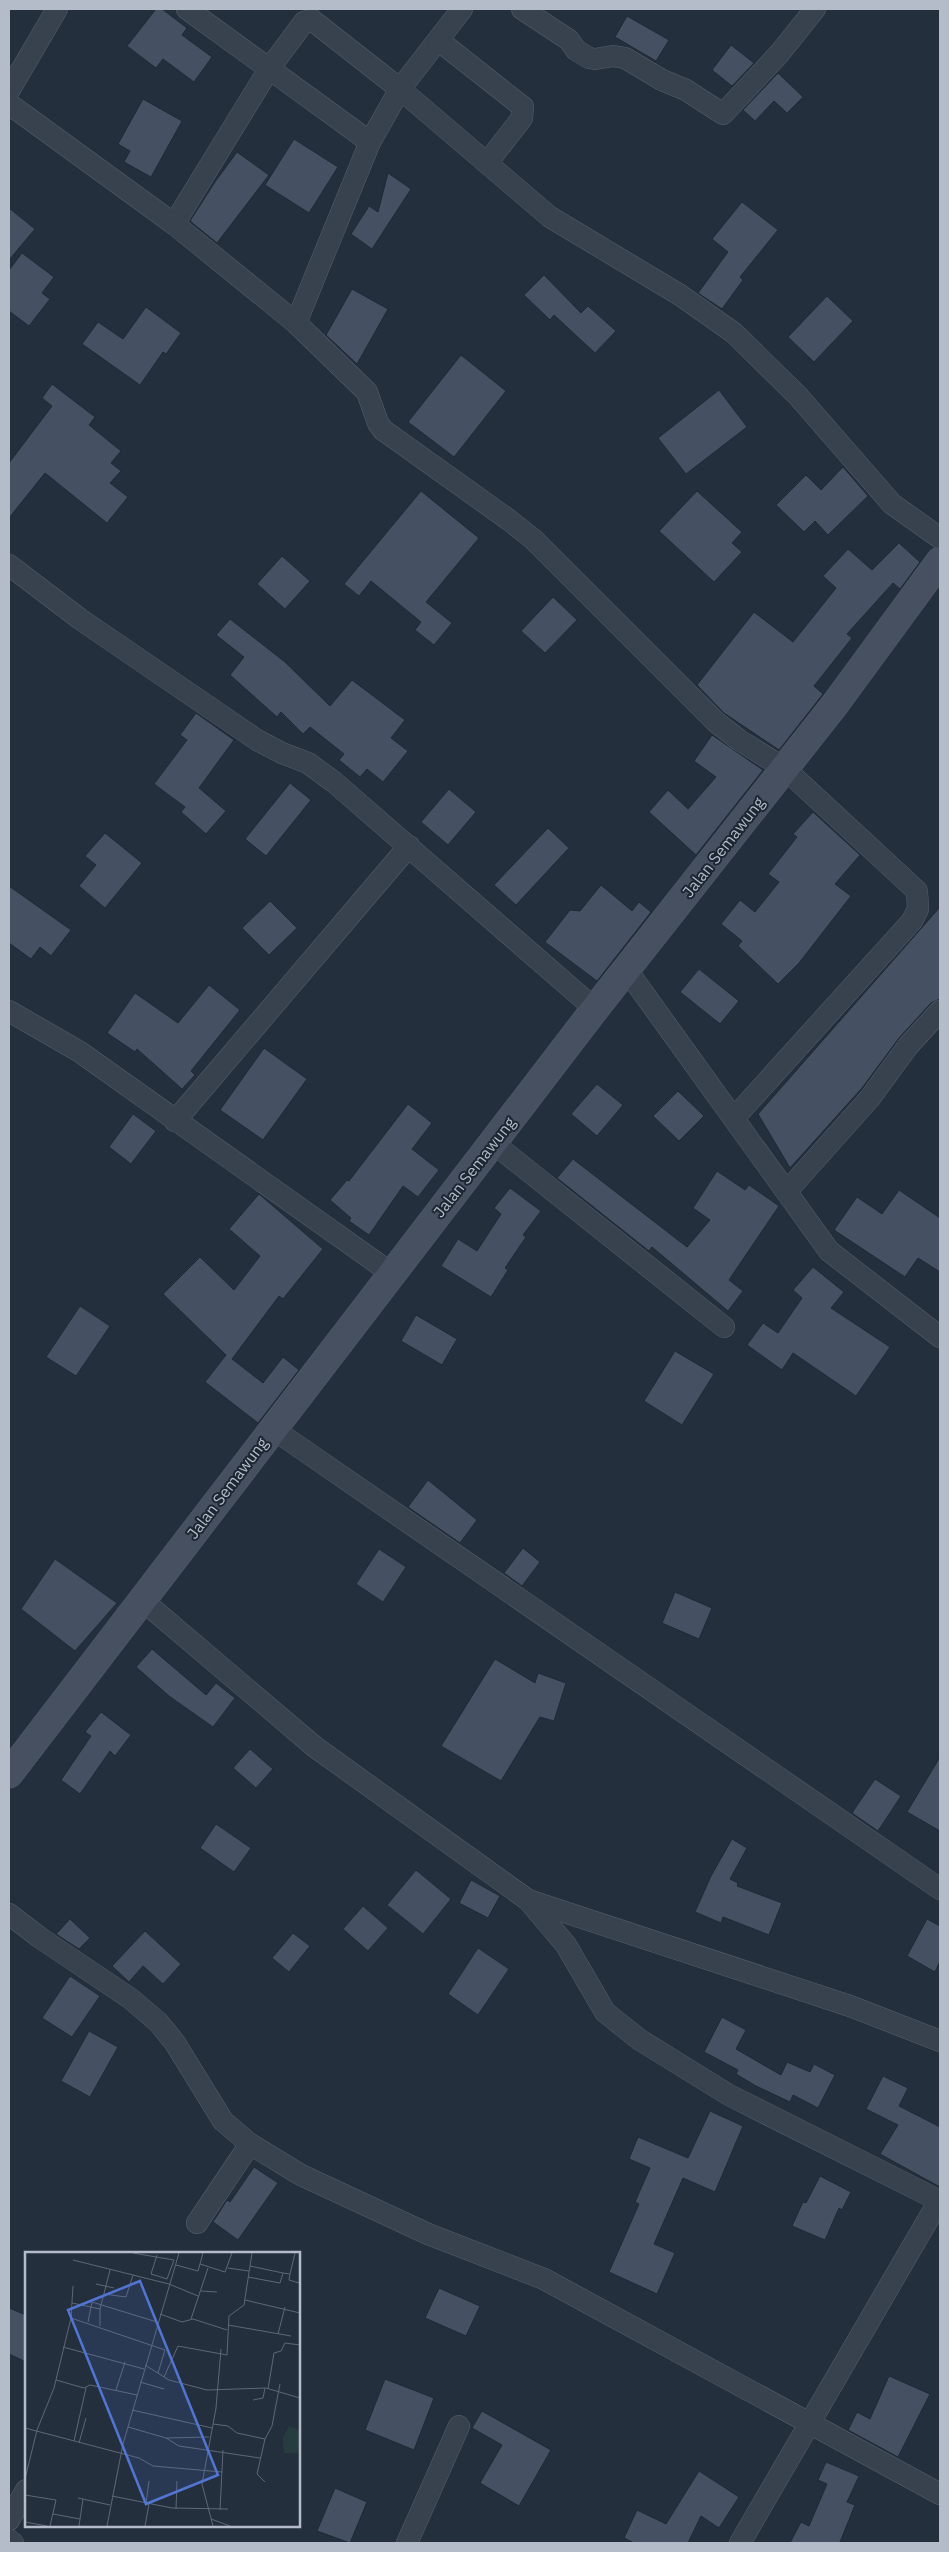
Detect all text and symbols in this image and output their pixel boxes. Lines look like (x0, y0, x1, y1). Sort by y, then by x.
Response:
street label: Jalan Semawung (678, 792, 769, 901)
street label: Jalan Semawung (429, 1112, 520, 1221)
street label: Jalan Semawung (182, 1433, 272, 1543)
inset map (25, 2252, 300, 2527)

